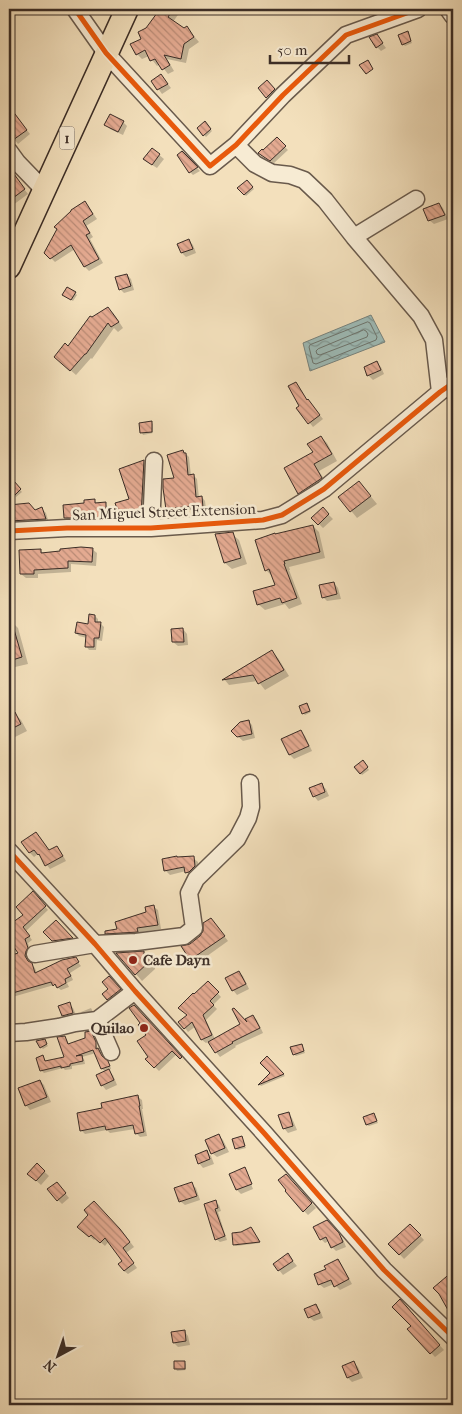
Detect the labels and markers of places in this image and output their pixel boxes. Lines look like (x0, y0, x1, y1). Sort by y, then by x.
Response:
place label: Cafe Dayn (143, 951, 210, 969)
marker: Cafe Dayn (127, 954, 139, 966)
place label: Quilao (91, 1019, 134, 1037)
marker: Quilao (138, 1022, 150, 1034)

